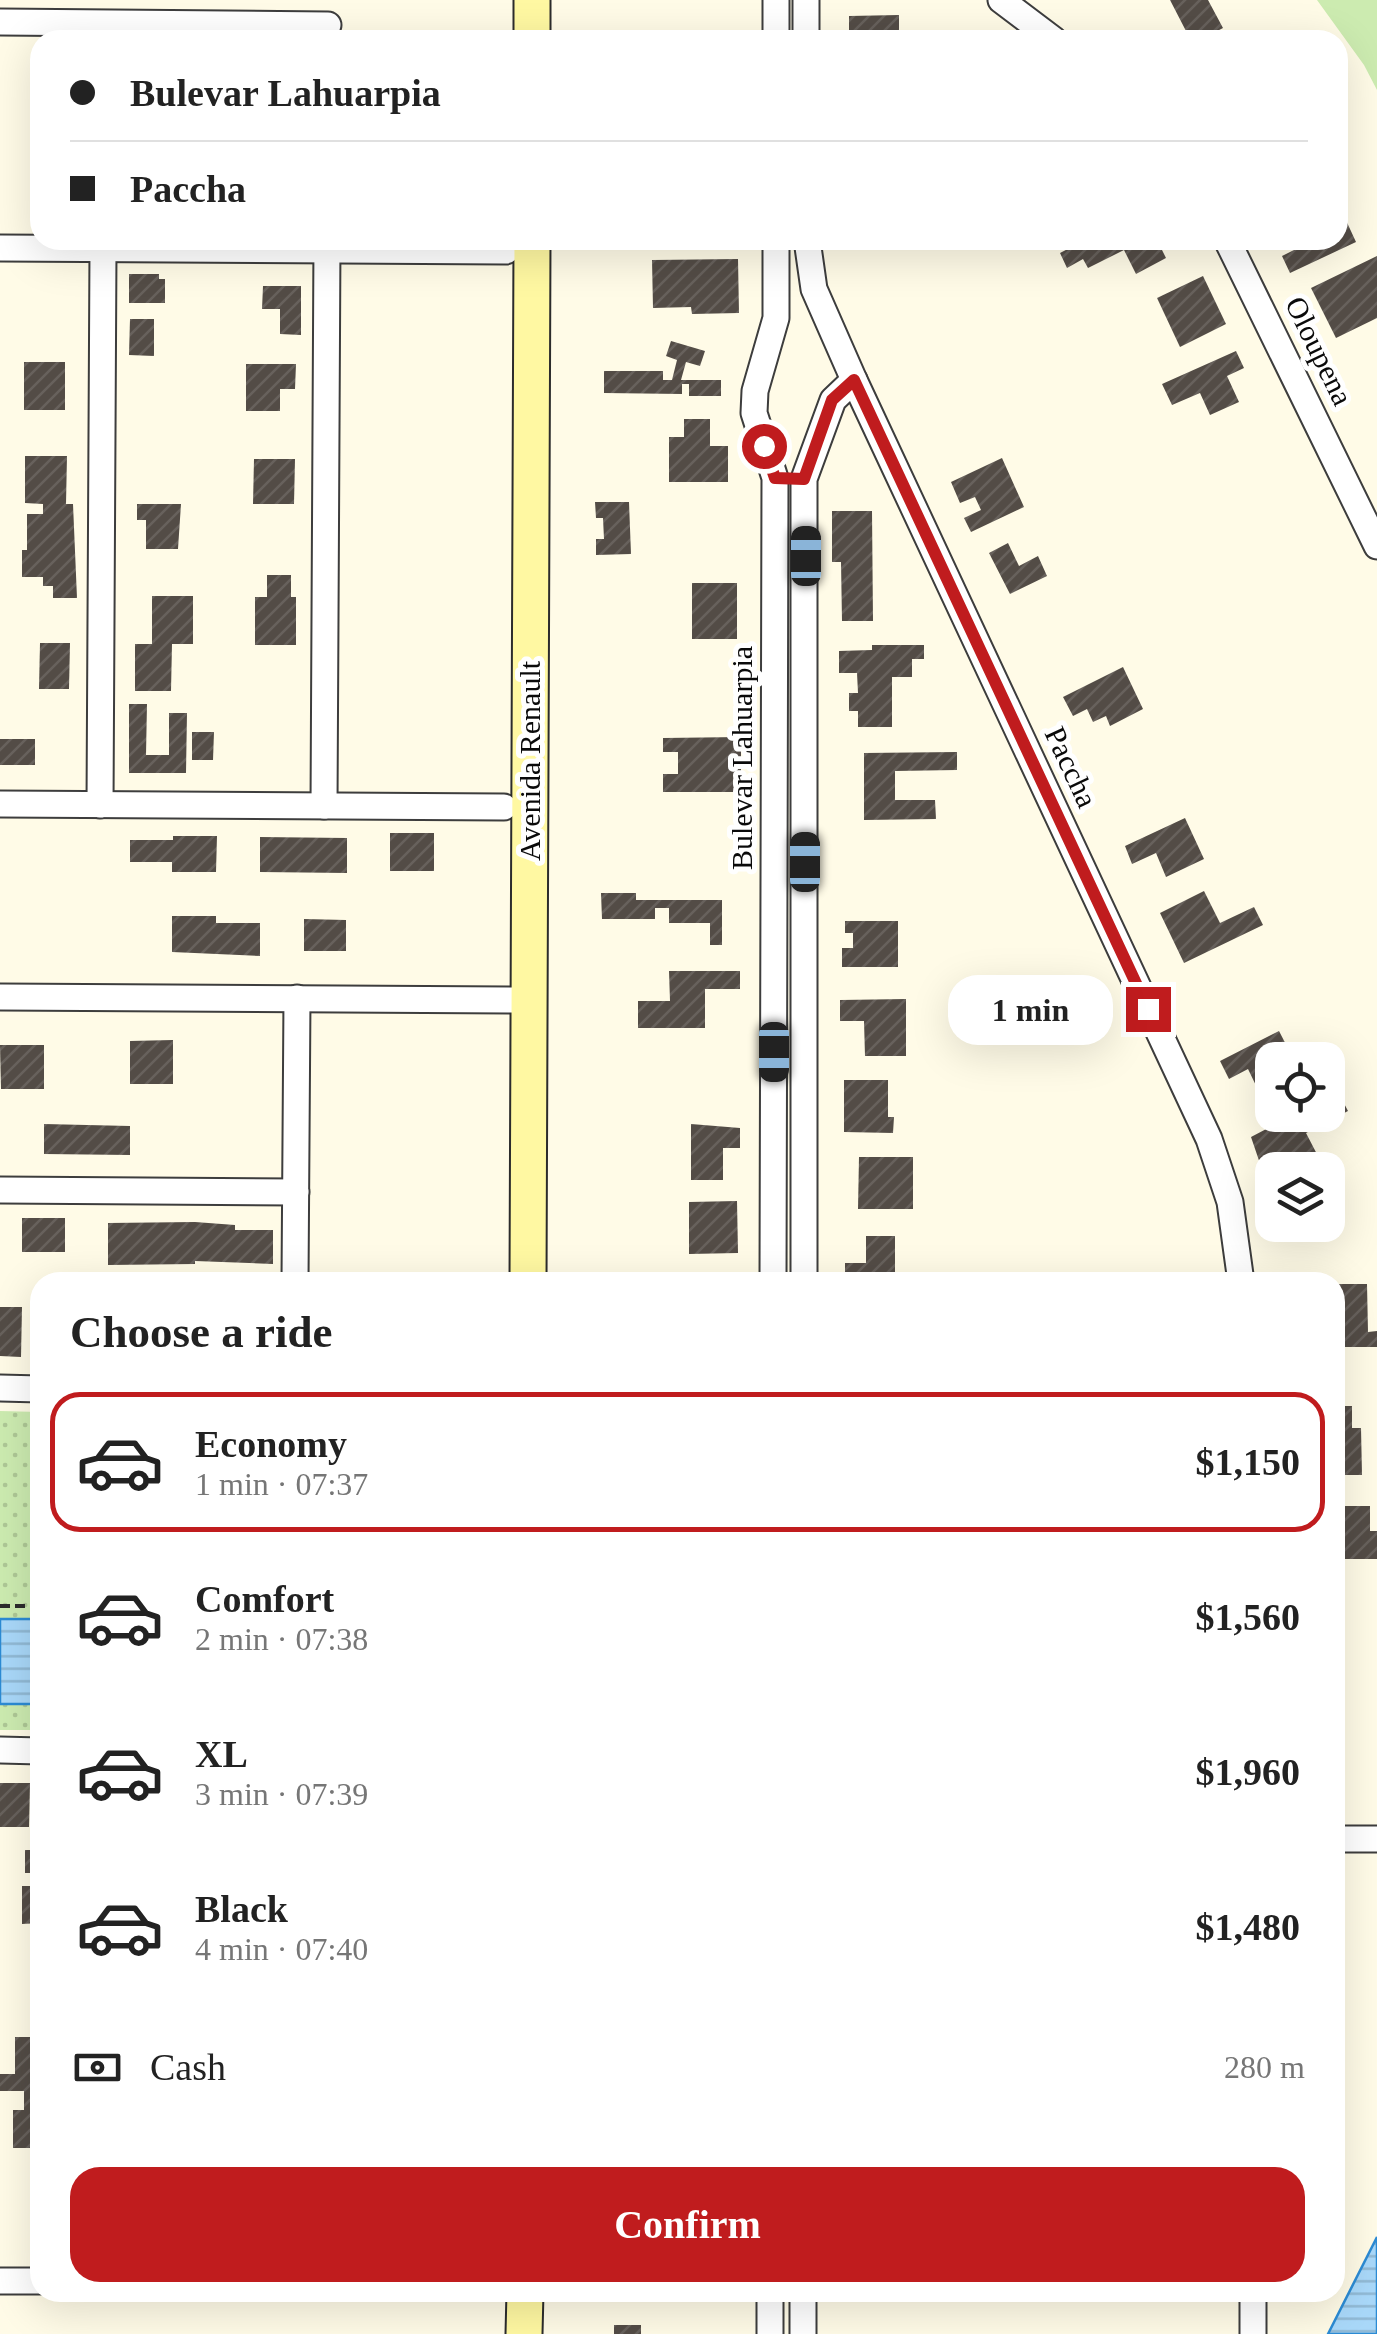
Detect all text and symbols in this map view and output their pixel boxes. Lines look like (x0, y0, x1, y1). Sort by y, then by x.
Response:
text: Bulevar Lahuarpia (130, 72, 441, 114)
text: Paccha (130, 168, 246, 210)
street label: Oloupena (1279, 291, 1360, 410)
route start (742, 424, 787, 469)
car (791, 526, 821, 586)
street label: Bulevar Lahuarpia (725, 646, 758, 870)
street label: Avenida Renault (513, 660, 546, 861)
street label: Paccha (1039, 721, 1104, 812)
car (790, 832, 820, 892)
callout: 1 min (948, 974, 1113, 1044)
route end (1126, 987, 1171, 1032)
text: 1 min (992, 992, 1069, 1028)
car (759, 1022, 789, 1082)
map controls (1255, 1042, 1345, 1242)
button: locate (1255, 1042, 1345, 1132)
button: layers (1255, 1152, 1345, 1242)
text: Choose a ride (70, 1307, 333, 1357)
icon: car (75, 1417, 165, 1507)
text: Economy (195, 1423, 347, 1465)
text: $1,150 (1196, 1441, 1300, 1483)
text: 1 min · 07:37 (195, 1466, 368, 1502)
icon: car (75, 1572, 165, 1662)
text: Comfort (195, 1578, 334, 1620)
text: $1,560 (1196, 1596, 1300, 1638)
text: 2 min · 07:38 (195, 1621, 368, 1657)
icon: car (75, 1727, 165, 1817)
text: XL (195, 1733, 248, 1775)
text: $1,960 (1196, 1751, 1300, 1793)
text: 3 min · 07:39 (195, 1776, 368, 1812)
icon: car (75, 1882, 165, 1972)
text: Black (195, 1888, 288, 1930)
text: $1,480 (1196, 1906, 1300, 1948)
text: 4 min · 07:40 (195, 1931, 368, 1967)
icon: cash (70, 2040, 125, 2095)
text: Cash (150, 2046, 226, 2088)
text: 280 m (1224, 2049, 1305, 2085)
button: Confirm (70, 2167, 1305, 2282)

